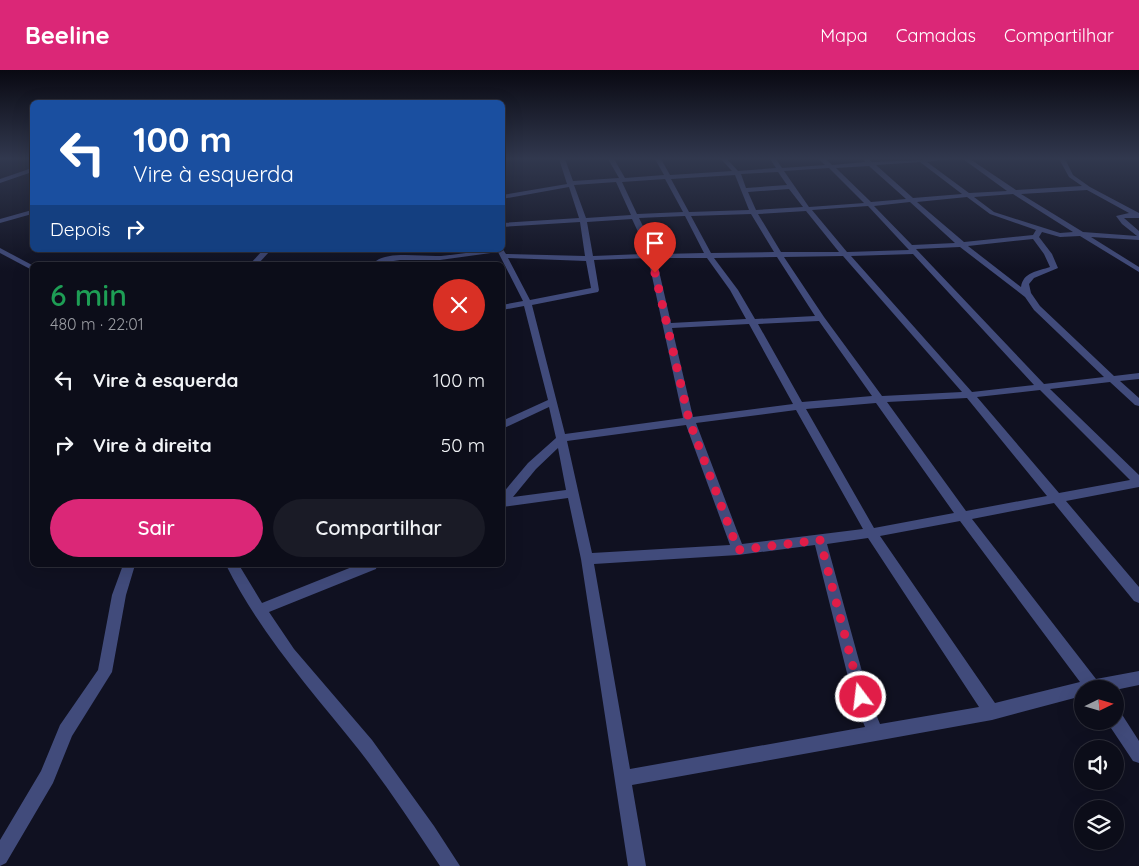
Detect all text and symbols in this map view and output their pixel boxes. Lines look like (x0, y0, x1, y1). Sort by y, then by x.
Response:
text: Beeline (25, 20, 110, 50)
text: Mapa (820, 24, 868, 47)
text: Camadas (896, 24, 976, 47)
text: Compartilhar (1004, 24, 1114, 47)
text: 100 m (133, 117, 232, 161)
icon: left (50, 120, 115, 185)
text: Vire à esquerda (133, 160, 294, 188)
icon: right (121, 215, 149, 243)
text: Depois (50, 217, 111, 241)
pin (634, 222, 676, 273)
icon: arrive (641, 229, 669, 257)
text: 6 min (50, 276, 127, 314)
button: close (433, 279, 485, 331)
text: 480 m · 22:01 (50, 314, 144, 334)
icon: left (50, 366, 78, 394)
text: Vire à esquerda (93, 368, 238, 392)
text: 100 m (433, 368, 485, 392)
icon: right (50, 431, 78, 459)
text: Vire à direita (93, 433, 212, 457)
text: 50 m (441, 433, 485, 457)
button: Sair (50, 499, 263, 557)
button: Compartilhar (273, 499, 485, 557)
position arrow (834, 670, 886, 722)
north arrow (1074, 680, 1124, 730)
map controls (1074, 680, 1124, 850)
button: sound (1074, 740, 1124, 790)
button: layers (1074, 800, 1124, 850)

